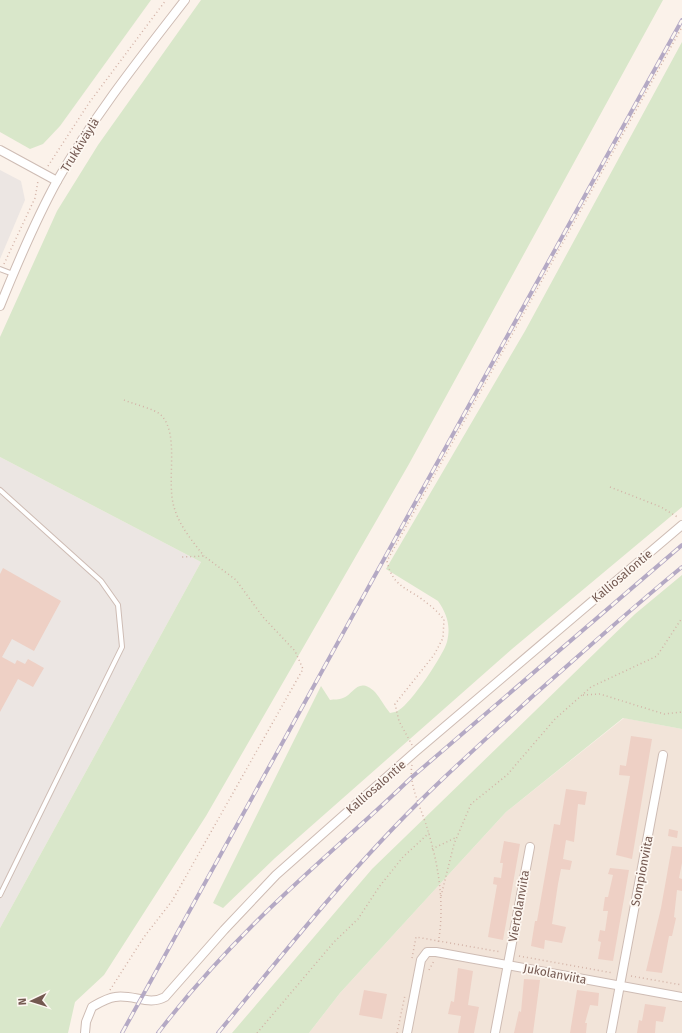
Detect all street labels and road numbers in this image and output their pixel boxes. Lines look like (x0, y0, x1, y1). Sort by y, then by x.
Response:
street label: Trukkiväylä (58, 115, 102, 175)
street label: Kalliosalontie (589, 547, 655, 605)
street label: Kalliosalontie (343, 757, 409, 817)
street label: Sompionviita (628, 834, 656, 908)
street label: Viertolanviita (506, 869, 532, 943)
street label: Jukolanviita (522, 961, 588, 987)

